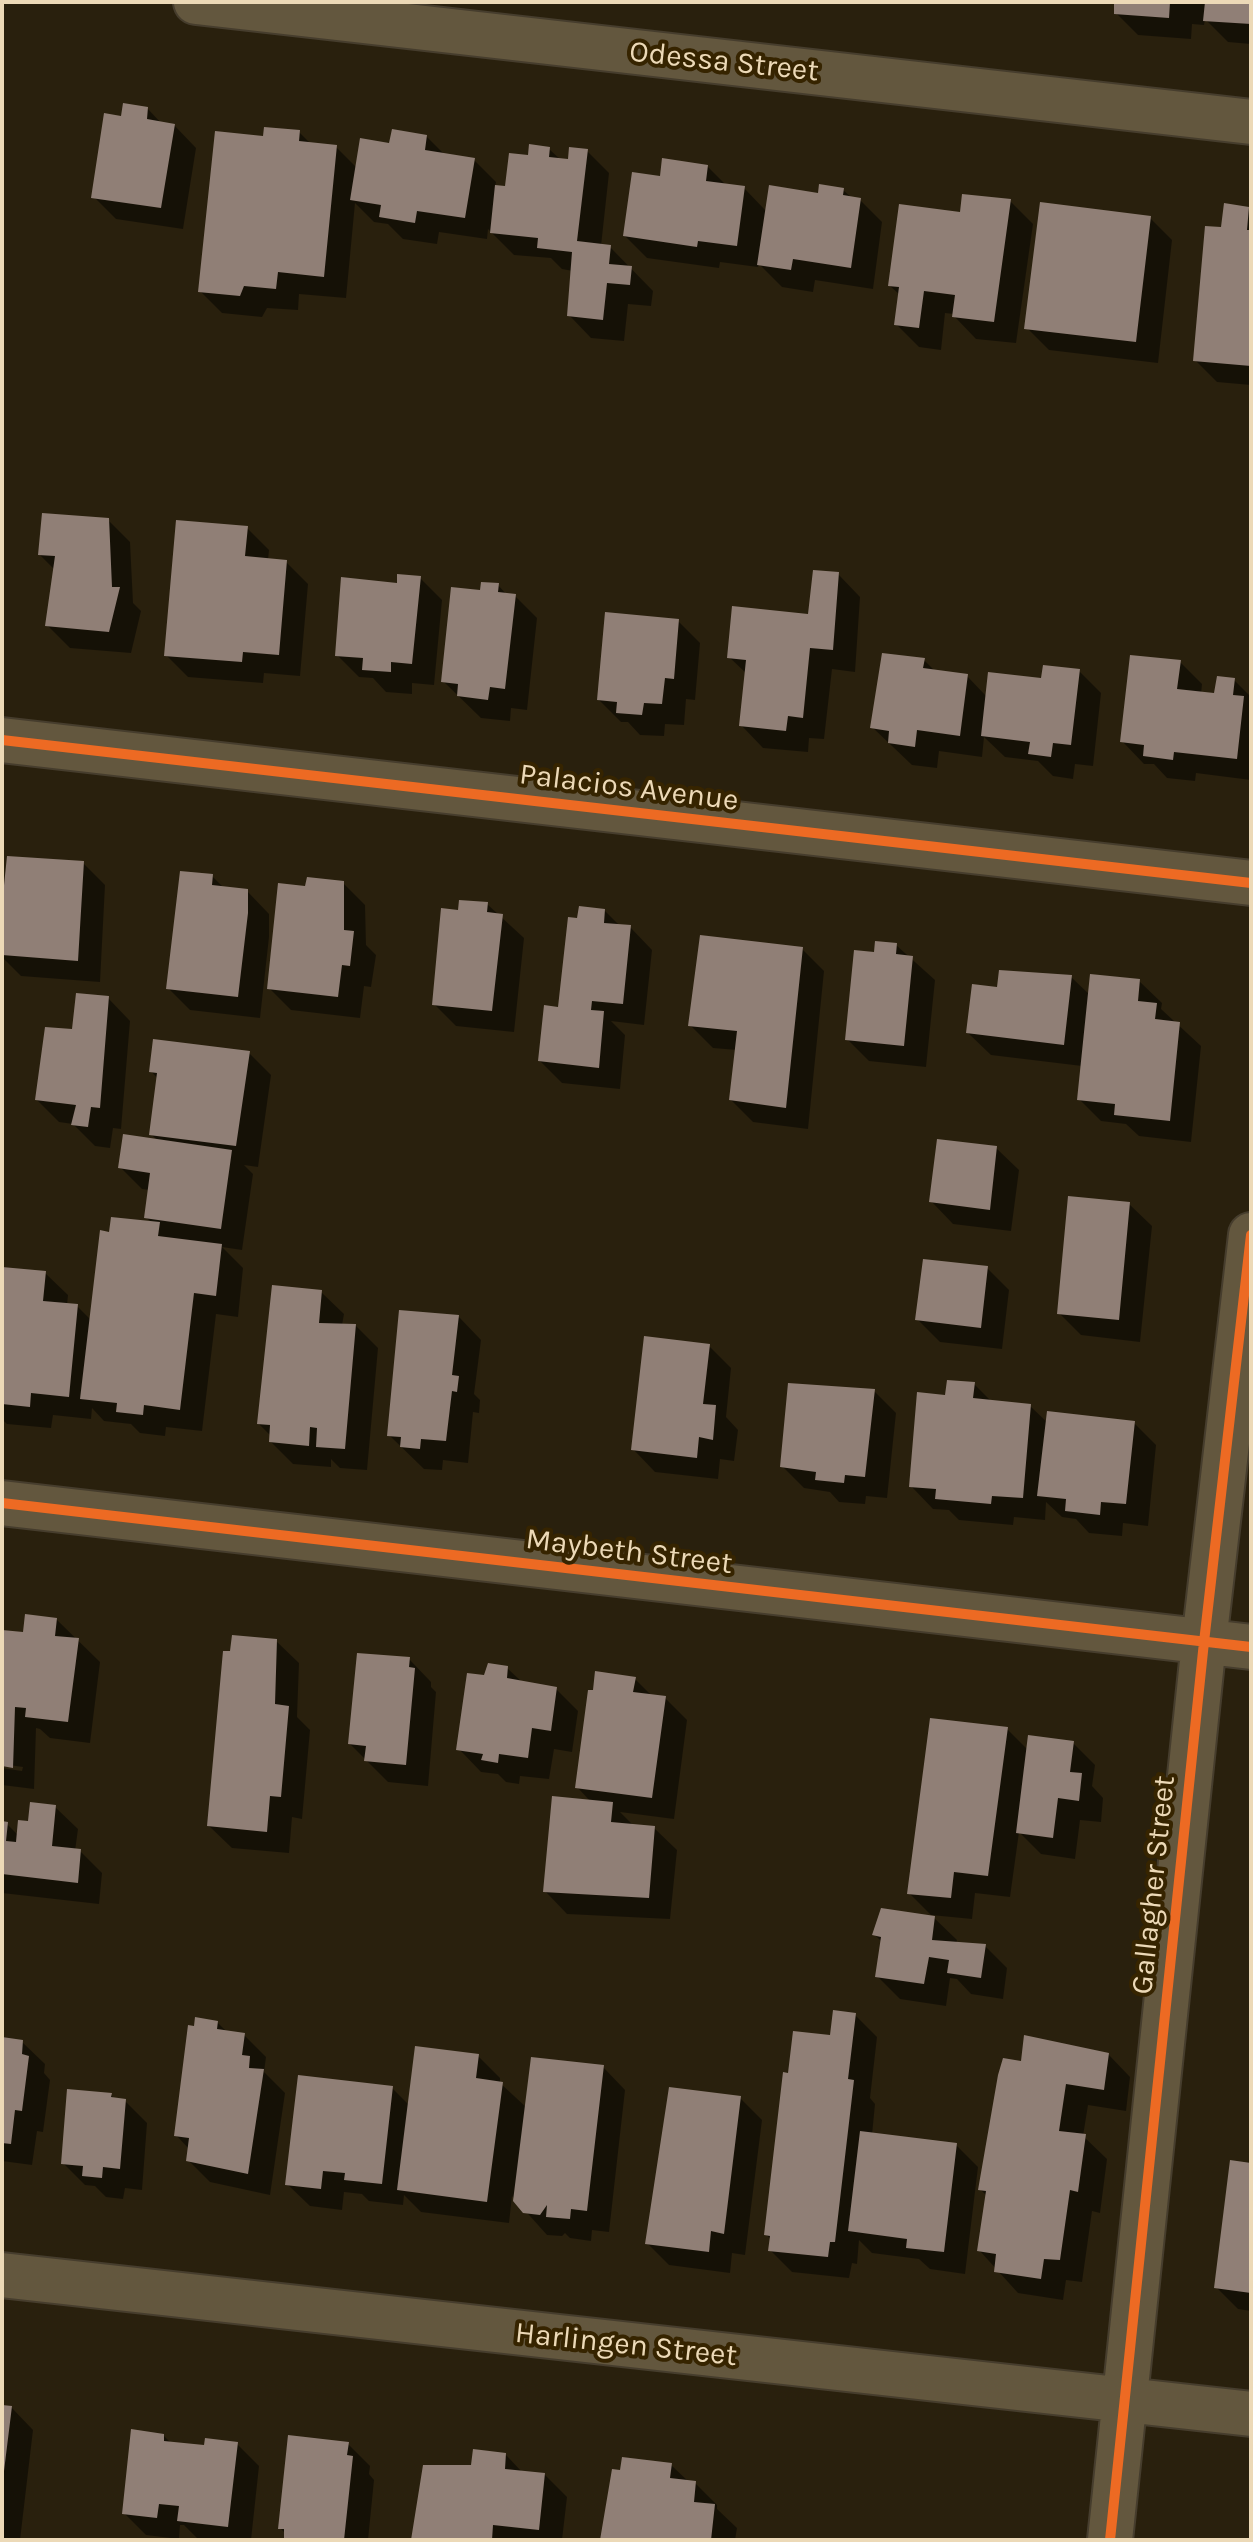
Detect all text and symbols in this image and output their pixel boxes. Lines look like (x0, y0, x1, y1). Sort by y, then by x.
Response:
street label: Odessa Street (628, 34, 820, 90)
street label: Palacios Avenue (517, 757, 741, 819)
street label: Maybeth Street (524, 1521, 734, 1583)
street label: Gallagher Street (1125, 1774, 1183, 1996)
street label: Harlingen Street (513, 2315, 739, 2375)

